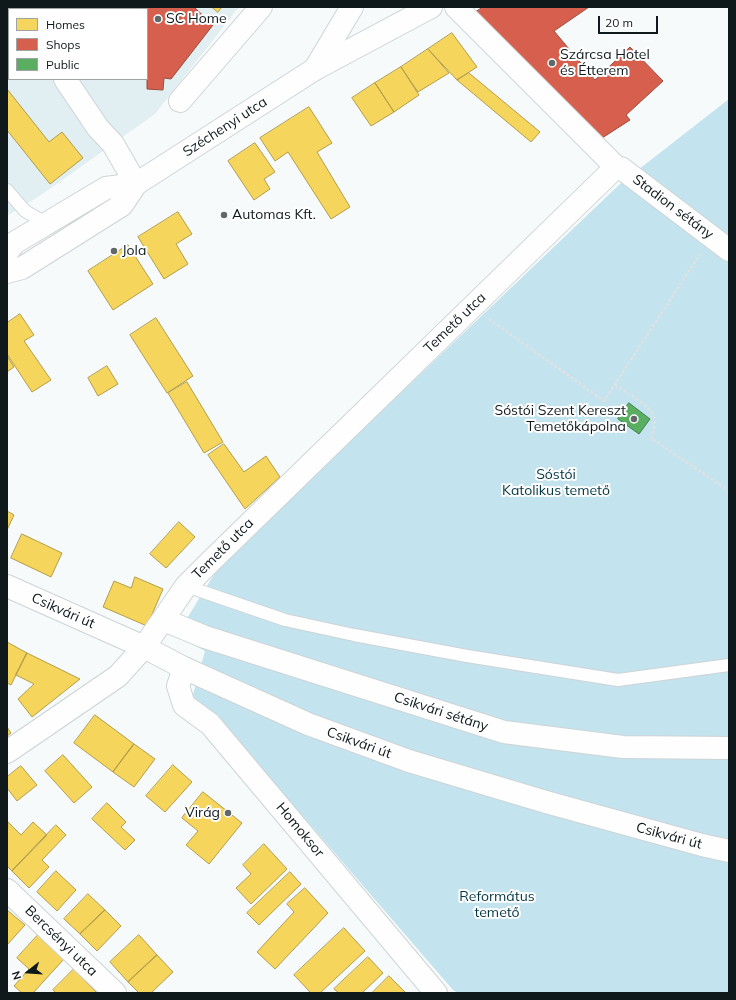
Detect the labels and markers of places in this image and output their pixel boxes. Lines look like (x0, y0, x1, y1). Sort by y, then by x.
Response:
place label: SC Home (166, 11, 227, 27)
marker: SC Home (153, 14, 163, 24)
place label: Szárcsa Hotel és Étterem (560, 47, 650, 80)
marker: Szárcsa Hotel és Étterem (547, 58, 557, 68)
place label: Automas Kft. (232, 207, 316, 223)
marker: Automas Kft. (219, 210, 229, 220)
place label: Jola (122, 243, 146, 259)
marker: Jola (109, 246, 119, 256)
place label: Sóstói Szent Kereszt Temetőkápolna (494, 403, 626, 436)
marker: Sóstói Szent Kereszt Temetőkápolna (629, 414, 639, 424)
place label: Virág (185, 805, 220, 821)
marker: Virág (223, 808, 233, 818)

